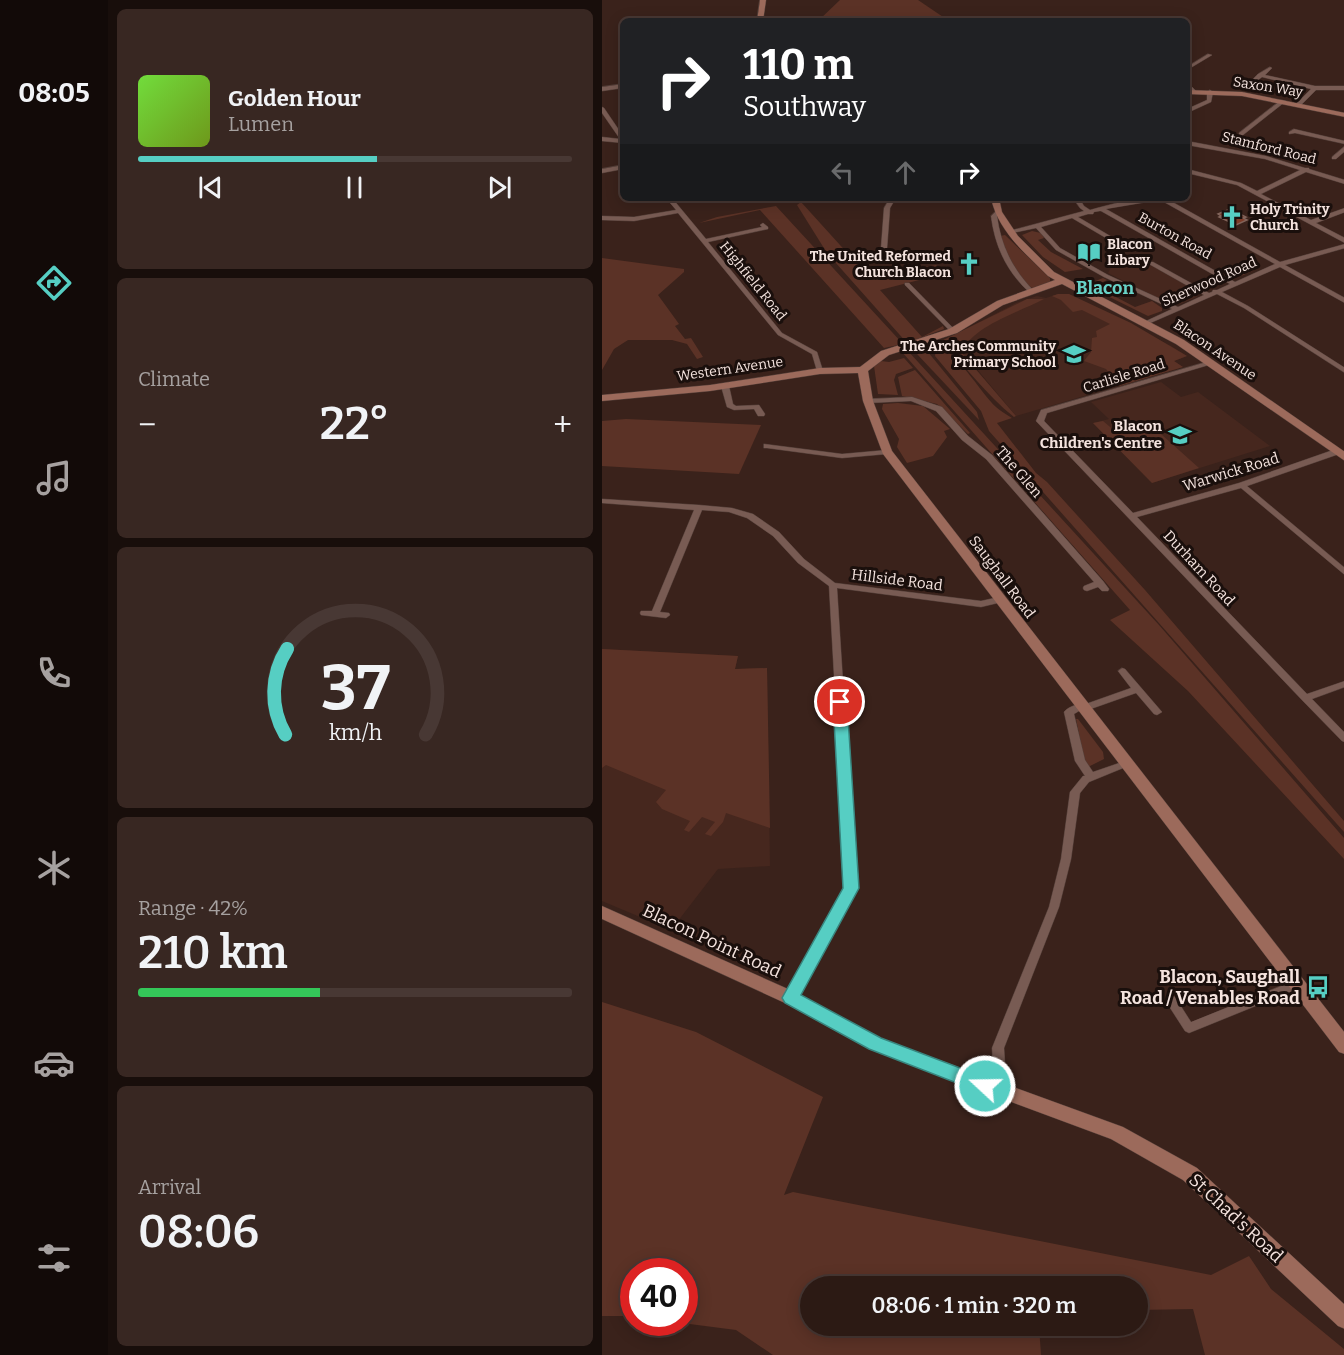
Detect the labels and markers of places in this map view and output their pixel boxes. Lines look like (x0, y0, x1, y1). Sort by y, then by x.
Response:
place label: Holy Trinity Church (1250, 201, 1330, 234)
church icon: Holy Trinity Church (1219, 204, 1245, 230)
place label: Blacon Libary (1107, 236, 1152, 269)
library icon: Blacon Libary (1076, 239, 1102, 265)
place label: The United Reformed Church Blacon (810, 248, 952, 281)
church icon: The United Reformed Church Blacon (956, 251, 982, 277)
place label: The Arches Community Primary School (900, 338, 1057, 371)
school or university icon: The Arches Community Primary School (1061, 341, 1087, 367)
place label: Blacon Children's Centre (1040, 417, 1162, 452)
school or university icon: Blacon Children's Centre (1167, 422, 1193, 448)
pin (814, 676, 865, 727)
place label: Blacon, Saughall Road / Venables Road (1120, 966, 1300, 1009)
bus stop icon: Blacon, Saughall Road / Venables Road (1305, 974, 1331, 1000)

